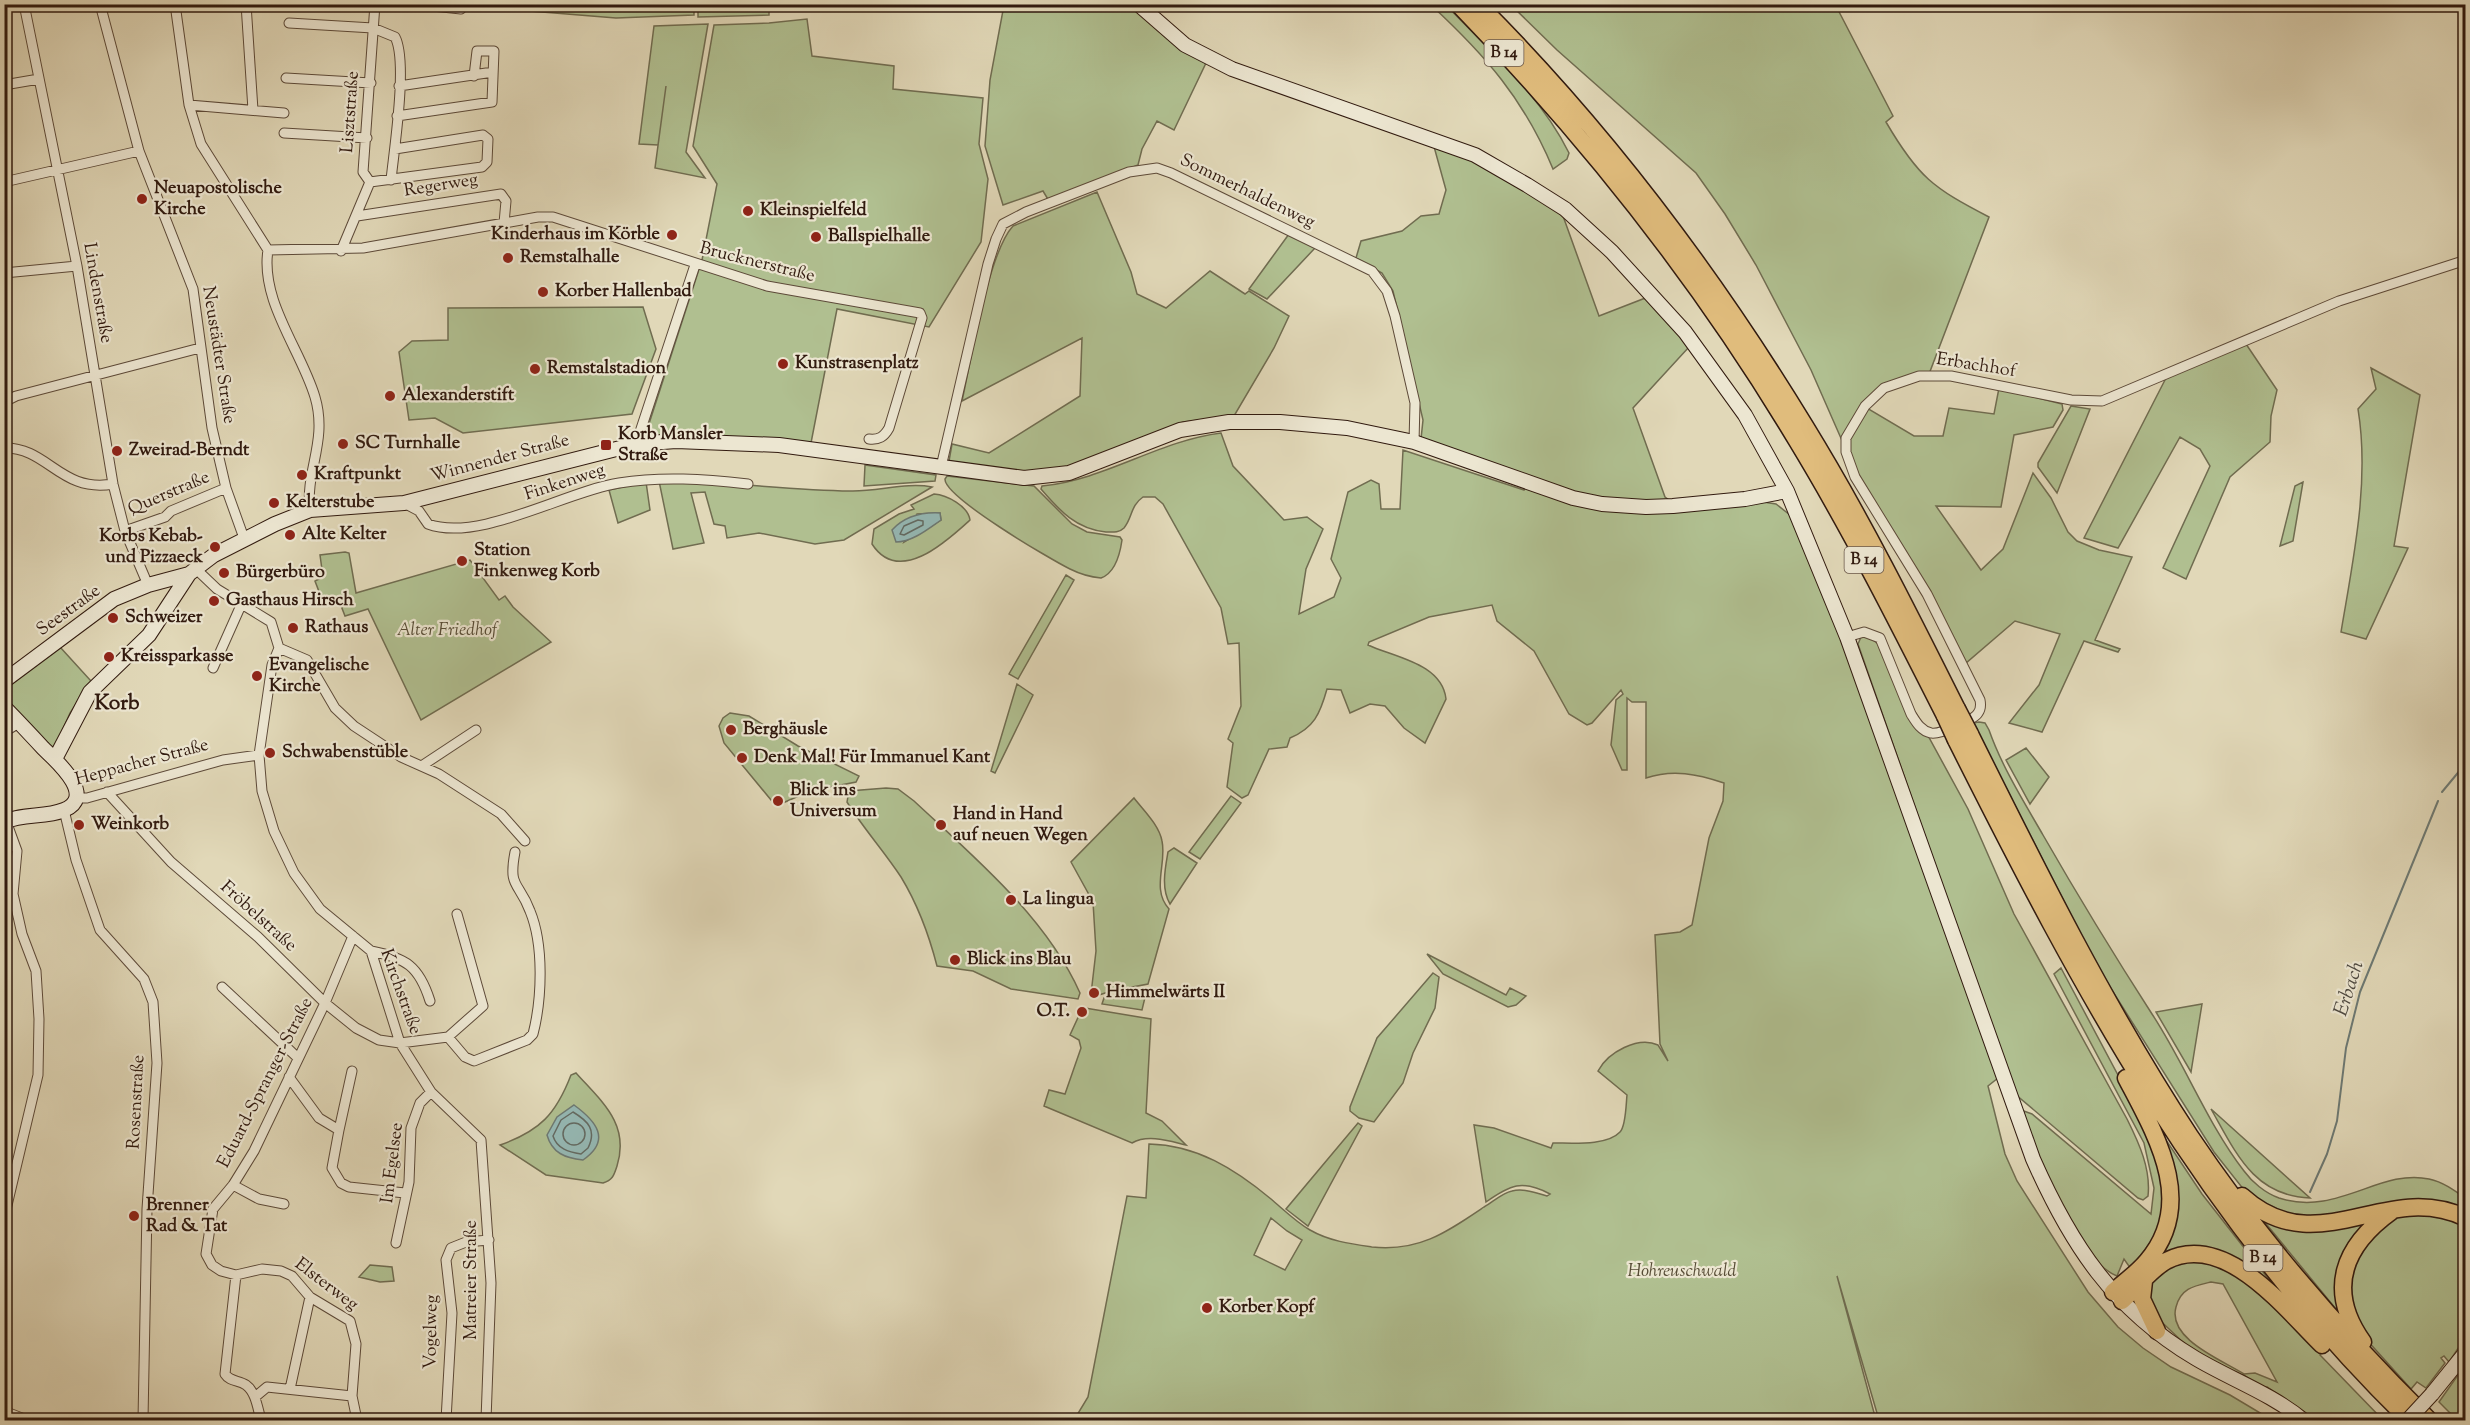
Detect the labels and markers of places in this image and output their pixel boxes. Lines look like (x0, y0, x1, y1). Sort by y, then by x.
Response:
place label: Neuapostolische Kirche (154, 176, 282, 223)
marker: Neuapostolische Kirche (135, 192, 149, 206)
place label: Kleinspielfeld (760, 198, 867, 224)
marker: Kleinspielfeld (741, 204, 755, 218)
place label: Kinderhaus im Körble (491, 222, 661, 248)
place label: Ballspielhalle (828, 224, 931, 250)
marker: Kinderhaus im Körble (665, 228, 679, 242)
marker: Ballspielhalle (809, 230, 823, 244)
place label: Remstalhalle (520, 245, 620, 271)
marker: Remstalhalle (501, 251, 515, 265)
place label: Korber Hallenbad (555, 279, 693, 305)
marker: Korber Hallenbad (536, 285, 550, 299)
place label: Kunstrasenplatz (795, 351, 919, 377)
place label: Remstalstadion (547, 356, 667, 382)
marker: Kunstrasenplatz (776, 357, 790, 371)
marker: Remstalstadion (528, 362, 542, 376)
place label: Alexanderstift (402, 383, 515, 409)
marker: Alexanderstift (383, 389, 397, 403)
place label: Korb Mansler Straße (618, 422, 723, 469)
place label: SC Turnhalle (355, 431, 461, 457)
marker: SC Turnhalle (336, 437, 350, 451)
place label: Zweirad-Berndt (129, 438, 250, 464)
marker: Korb Mansler Straße (599, 438, 613, 452)
marker: Zweirad-Berndt (110, 444, 124, 458)
place label: Kraftpunkt (314, 462, 402, 488)
marker: Kraftpunkt (295, 468, 309, 482)
place label: Kelterstube (286, 490, 375, 516)
marker: Kelterstube (267, 496, 281, 510)
place label: Alte Kelter (302, 522, 387, 548)
place label: Korbs Kebab- und Pizzaeck (99, 524, 203, 571)
marker: Alte Kelter (283, 528, 297, 542)
place label: Station Finkenweg Korb (474, 538, 600, 585)
marker: Korbs Kebab- und Pizzaeck (208, 540, 222, 554)
marker: Station Finkenweg Korb (455, 554, 469, 568)
place label: Bürgerbüro (236, 560, 325, 586)
marker: Bürgerbüro (217, 566, 231, 580)
place label: Gasthaus Hirsch (226, 588, 354, 614)
marker: Gasthaus Hirsch (207, 594, 221, 608)
place label: Schweizer (125, 605, 203, 631)
marker: Schweizer (106, 611, 120, 625)
place label: Rathaus (305, 615, 368, 641)
marker: Rathaus (286, 621, 300, 635)
place label: Kreissparkasse (121, 644, 234, 670)
marker: Kreissparkasse (102, 650, 116, 664)
place label: Evangelische Kirche (269, 653, 370, 700)
marker: Evangelische Kirche (250, 669, 264, 683)
place label: Berghäusle (743, 717, 828, 743)
marker: Berghäusle (724, 723, 738, 737)
place label: Schwabenstüble (282, 740, 409, 766)
place label: Denk Mal! Für Immanuel Kant (754, 745, 991, 771)
marker: Schwabenstüble (263, 746, 277, 760)
marker: Denk Mal! Für Immanuel Kant (735, 751, 749, 765)
place label: Blick ins Universum (790, 778, 877, 825)
marker: Blick ins Universum (771, 794, 785, 808)
place label: Hand in Hand auf neuen Wegen (953, 802, 1088, 849)
place label: Weinkorb (91, 812, 169, 838)
marker: Weinkorb (72, 818, 86, 832)
marker: Hand in Hand auf neuen Wegen (934, 818, 948, 832)
place label: La lingua (1023, 887, 1095, 913)
marker: La lingua (1004, 893, 1018, 907)
place label: Blick ins Blau (967, 947, 1072, 973)
marker: Blick ins Blau (948, 953, 962, 967)
place label: Himmelwärts II (1106, 980, 1225, 1006)
marker: Himmelwärts II (1087, 986, 1101, 1000)
place label: O.T. (1037, 999, 1070, 1025)
marker: O.T. (1075, 1005, 1089, 1019)
place label: Brenner Rad & Tat (146, 1193, 228, 1240)
marker: Brenner Rad & Tat (127, 1209, 141, 1223)
place label: Korber Kopf (1219, 1295, 1316, 1321)
marker: Korber Kopf (1200, 1301, 1214, 1315)

